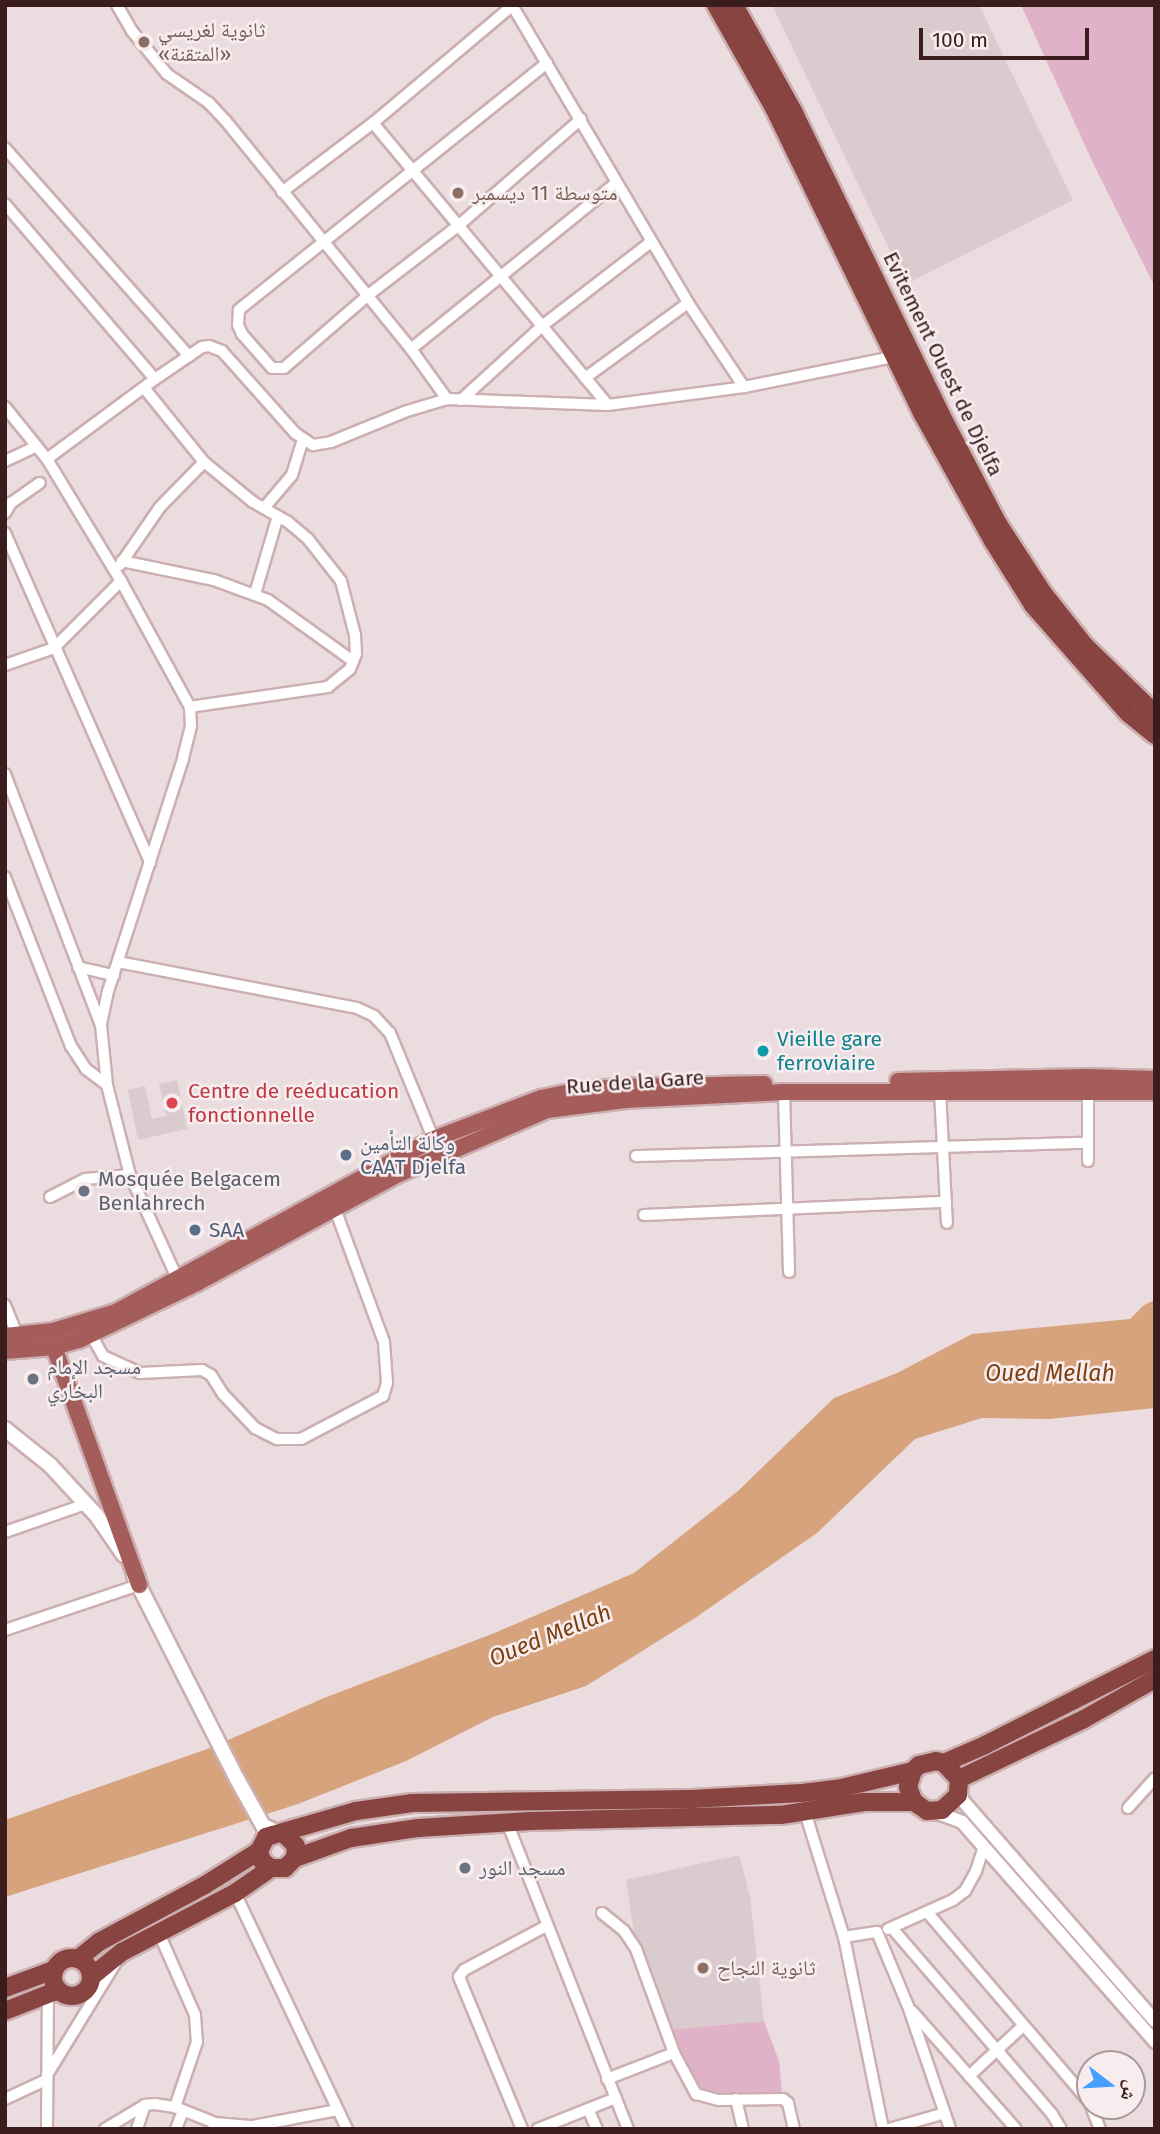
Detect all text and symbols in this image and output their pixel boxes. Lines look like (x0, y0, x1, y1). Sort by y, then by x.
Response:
scale bar (922, 14, 1092, 58)
place label: ثانوية لغريسي «المتقنة» (158, 17, 266, 67)
text: 100 m (932, 27, 988, 53)
marker: ثانوية لغريسي «المتقنة» (136, 34, 152, 50)
place label: متوسطة 11 ديسمبر (472, 180, 618, 206)
marker: متوسطة 11 ديسمبر (450, 185, 466, 201)
street label: Evitement Ouest de Djelfa (878, 248, 1008, 480)
place label: Vieille gare ferroviaire (777, 1026, 882, 1076)
marker: Vieille gare ferroviaire (755, 1043, 771, 1059)
street label: Rue de la Gare (565, 1065, 705, 1099)
place label: Centre de reéducation fonctionnelle (188, 1078, 399, 1128)
marker: Centre de reéducation fonctionnelle (162, 1093, 182, 1113)
place label: وكالة التأمين CAAT Djelfa (360, 1130, 466, 1180)
marker: وكالة التأمين CAAT Djelfa (338, 1147, 354, 1163)
place label: Mosquée Belgacem Benlahrech (98, 1166, 281, 1216)
marker: Mosquée Belgacem Benlahrech (76, 1183, 92, 1199)
place label: SAA (209, 1217, 244, 1243)
marker: SAA (187, 1222, 203, 1238)
place label: مسجد الإمام البخاري (47, 1354, 141, 1404)
water label: Oued Mellah (985, 1359, 1115, 1387)
marker: مسجد الإمام البخاري (25, 1371, 41, 1387)
water label: Oued Mellah (485, 1598, 615, 1672)
place label: مسجد النور (479, 1855, 566, 1881)
marker: مسجد النور (457, 1860, 473, 1876)
place label: ثانوية النجاح (717, 1955, 816, 1981)
marker: ثانوية النجاح (695, 1960, 711, 1976)
north arrow (1076, 2050, 1146, 2120)
text: ش (1116, 2078, 1144, 2104)

